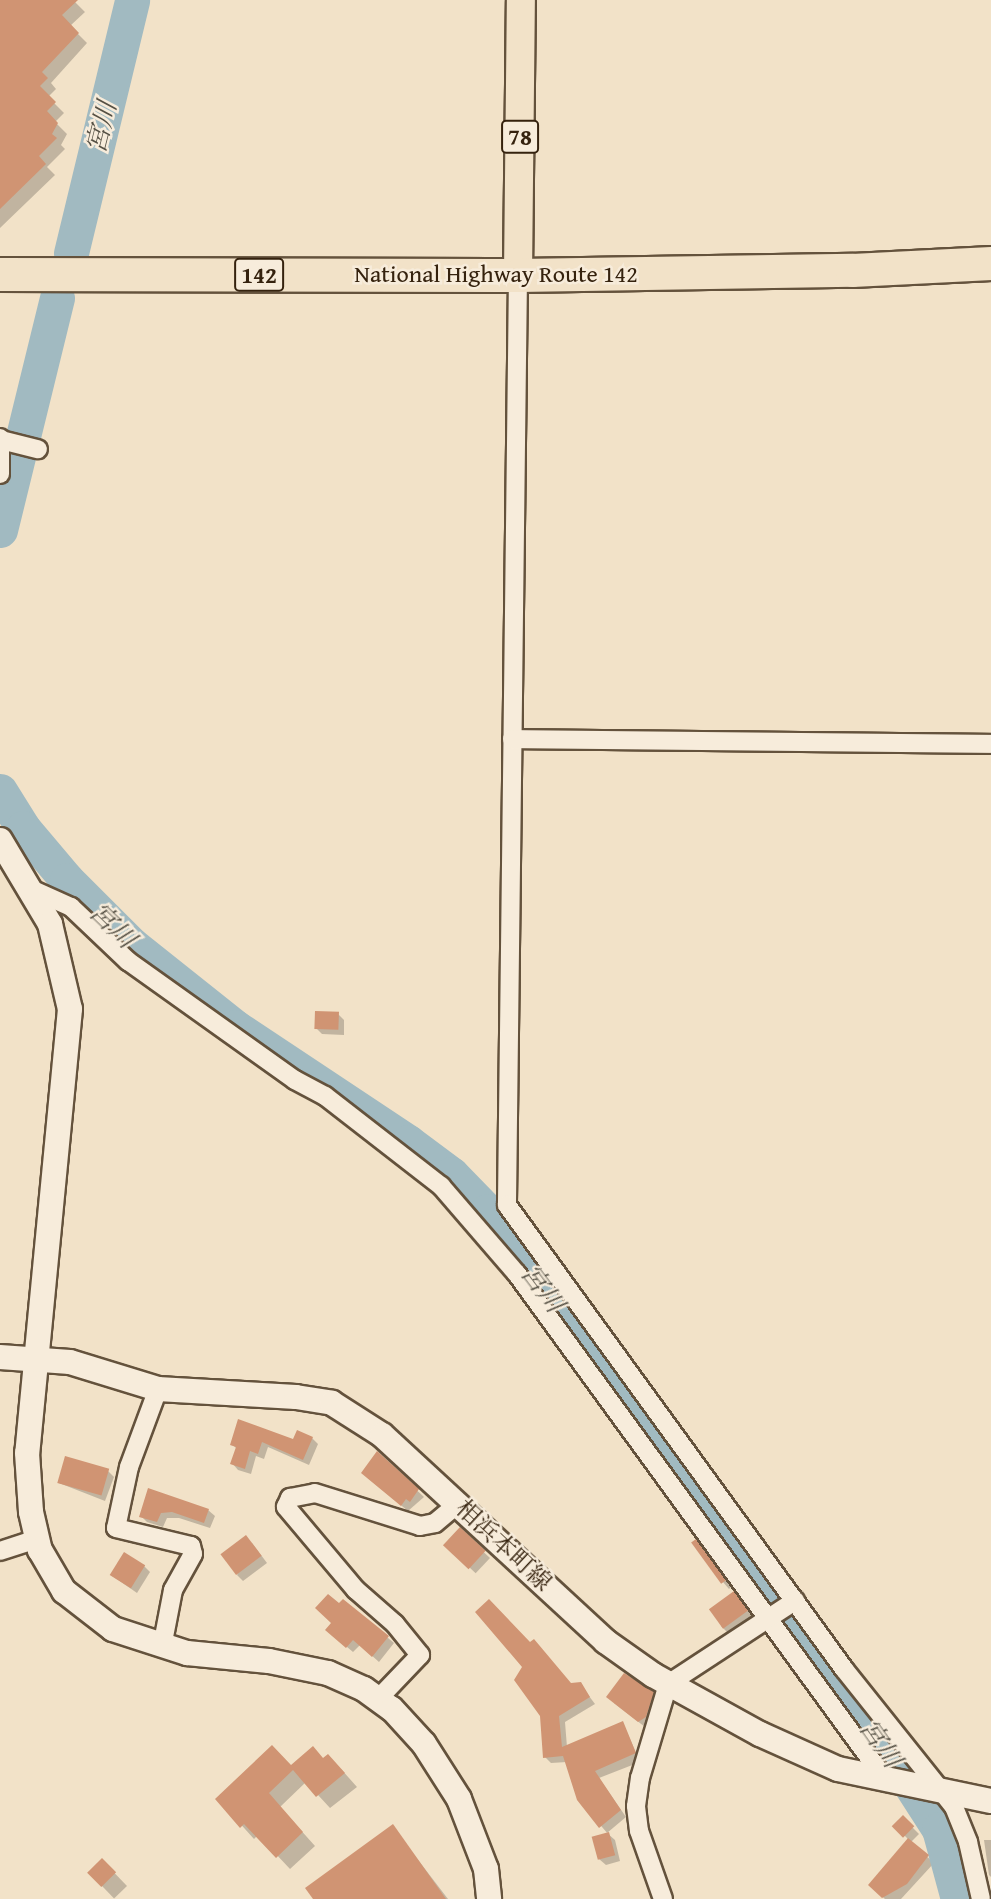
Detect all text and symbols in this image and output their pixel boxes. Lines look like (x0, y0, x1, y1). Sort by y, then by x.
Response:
water label: 宮川 (80, 98, 122, 156)
road number: 78 (501, 118, 539, 156)
road number: 142 (233, 256, 285, 294)
street label: National Highway Route 142 (354, 260, 638, 288)
water label: 宮川 (83, 896, 143, 954)
water label: 宮川 (515, 1258, 571, 1318)
street label: 相浜本町線 (450, 1494, 558, 1596)
water label: 宮川 (853, 1713, 909, 1773)

